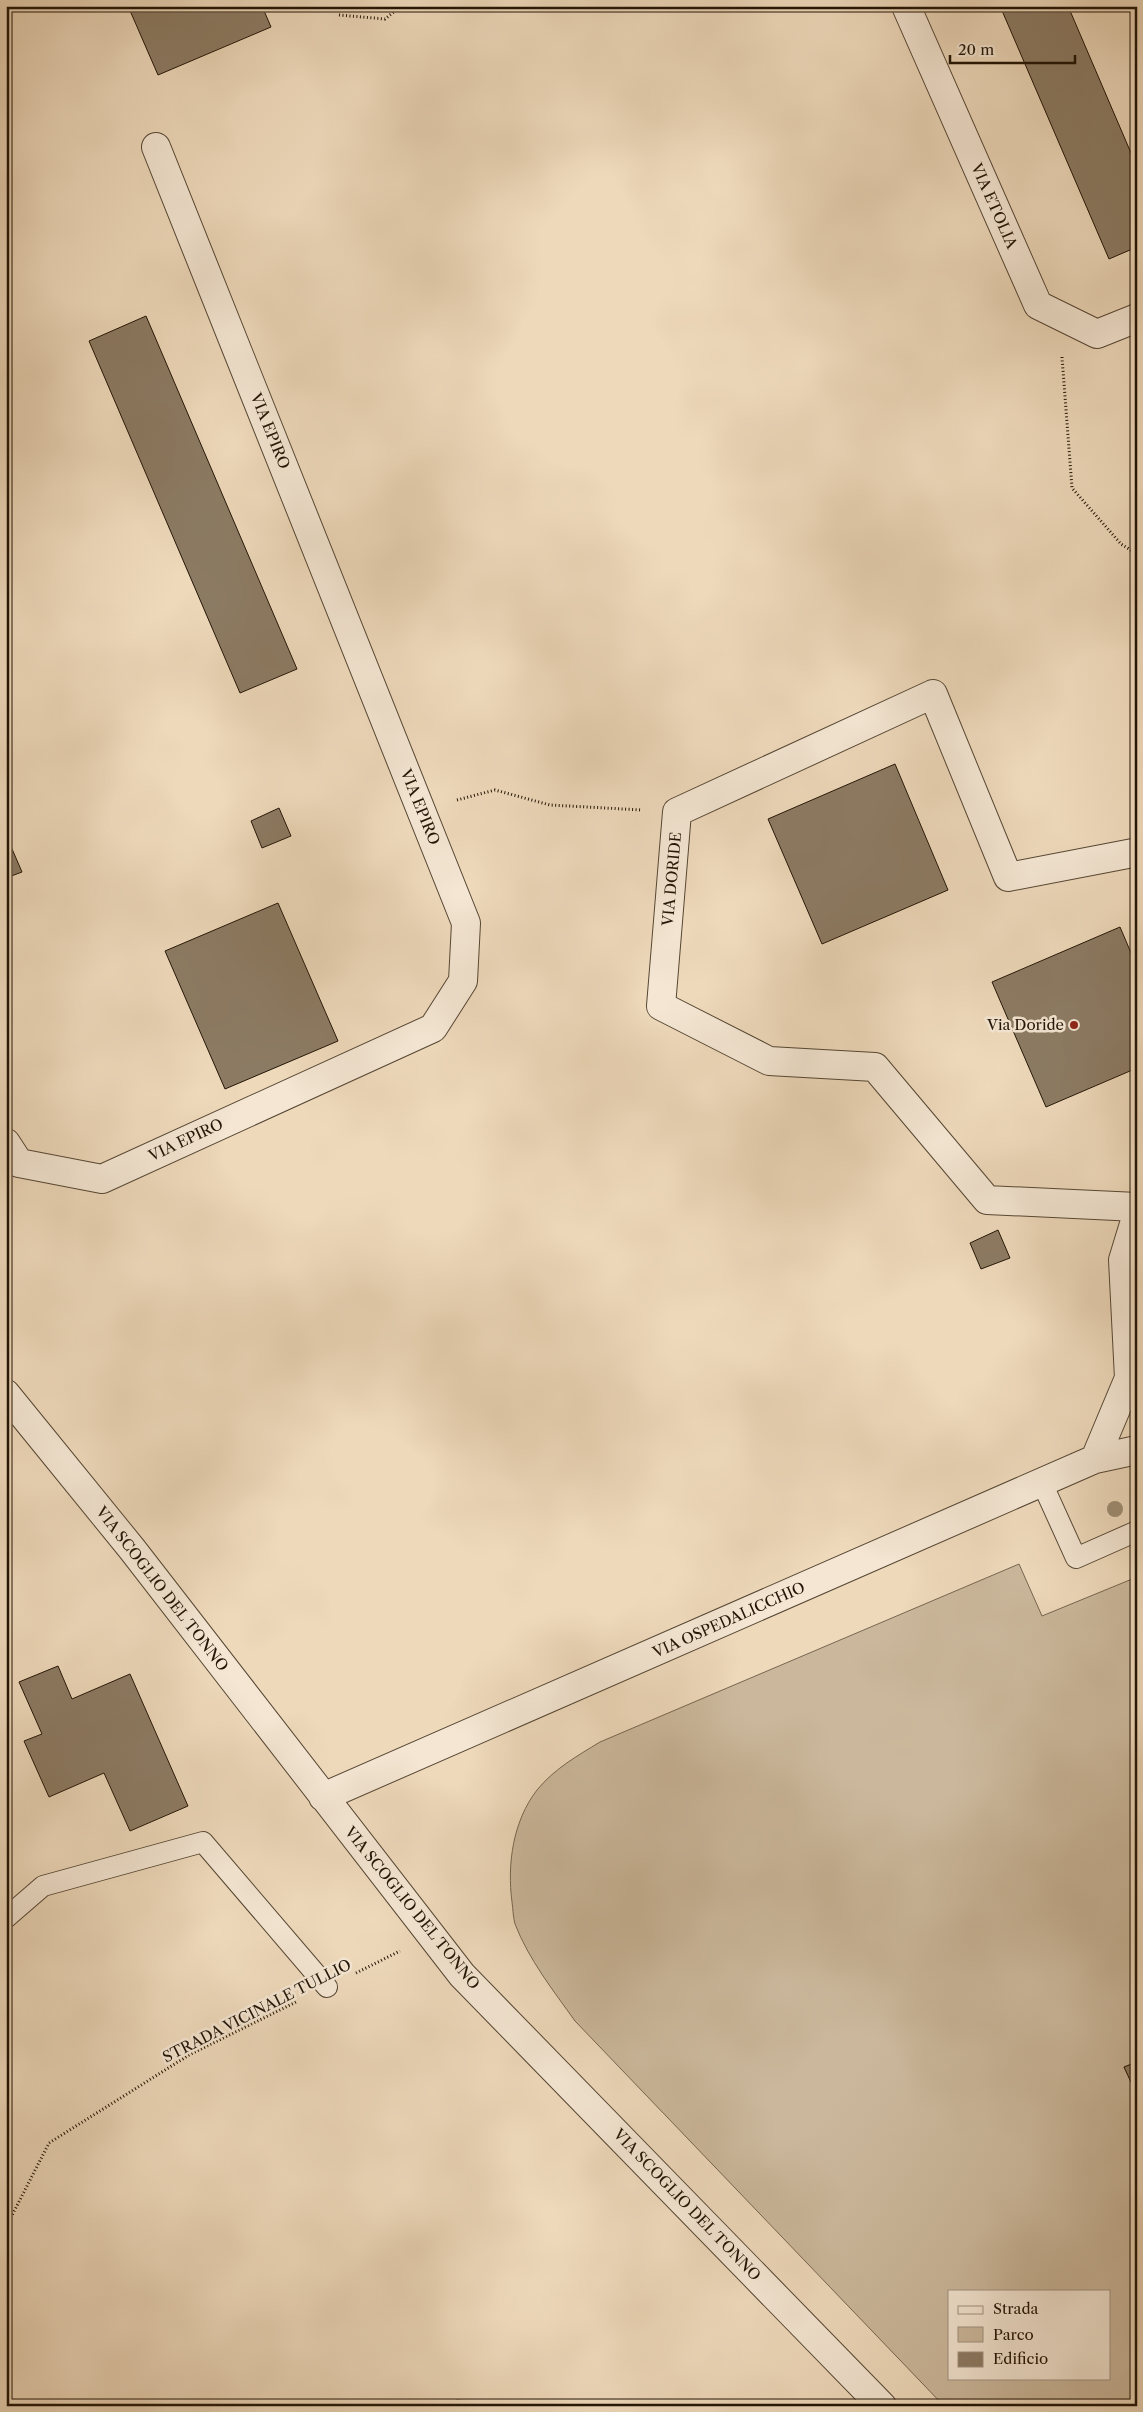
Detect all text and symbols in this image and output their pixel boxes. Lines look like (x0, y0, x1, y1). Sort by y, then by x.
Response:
scale bar (950, 32, 1076, 64)
text: 20 m (958, 40, 994, 59)
street label: VIA ETOLIA (967, 159, 1022, 252)
street label: VIA EPIRO (246, 389, 294, 472)
street label: VIA EPIRO (396, 765, 444, 848)
street label: VIA DORIDE (658, 831, 685, 928)
place label: Via Doride (986, 1015, 1064, 1034)
marker: Via Doride (1068, 1019, 1080, 1031)
street label: VIA EPIRO (145, 1114, 226, 1166)
street label: VIA SCOGLIO DEL TONNO (92, 1502, 233, 1675)
street label: VIA OSPEDALICCHIO (649, 1577, 808, 1662)
street label: VIA SCOGLIO DEL TONNO (340, 1822, 484, 1993)
street label: STRADA VICINALE TULLIO (159, 1955, 354, 2066)
street label: VIA SCOGLIO DEL TONNO (609, 2124, 765, 2285)
legend (948, 2290, 1110, 2380)
text: Strada (993, 2299, 1039, 2318)
text: Parco (993, 2325, 1034, 2344)
text: Edificio (993, 2349, 1048, 2368)

